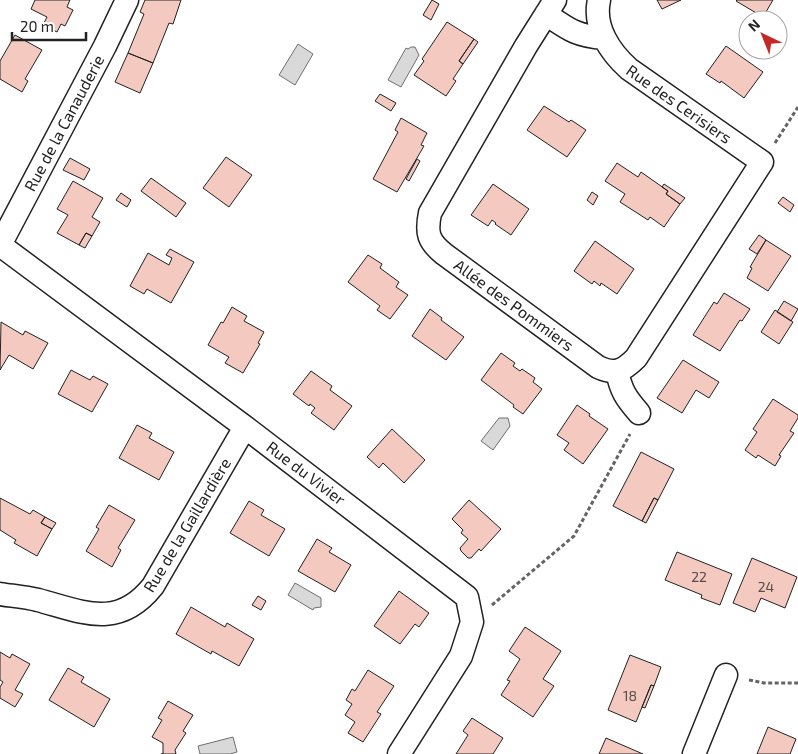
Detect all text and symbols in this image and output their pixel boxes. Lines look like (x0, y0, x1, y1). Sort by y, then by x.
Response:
scale bar (12, 10, 86, 42)
north arrow (738, 10, 788, 60)
text: N (744, 15, 763, 35)
text: 20 m (20, 17, 54, 35)
street label: Rue de la Canauderie (20, 51, 107, 194)
street label: Rue des Cerisiers (623, 60, 736, 147)
street label: Allée des Pommiers (451, 255, 578, 354)
street label: Rue du Vivier (263, 437, 350, 509)
street label: Rue de la Gaillardière (139, 454, 234, 595)
house number: 22 (691, 568, 707, 585)
house number: 24 (758, 578, 774, 595)
house number: 18 (623, 687, 637, 704)

